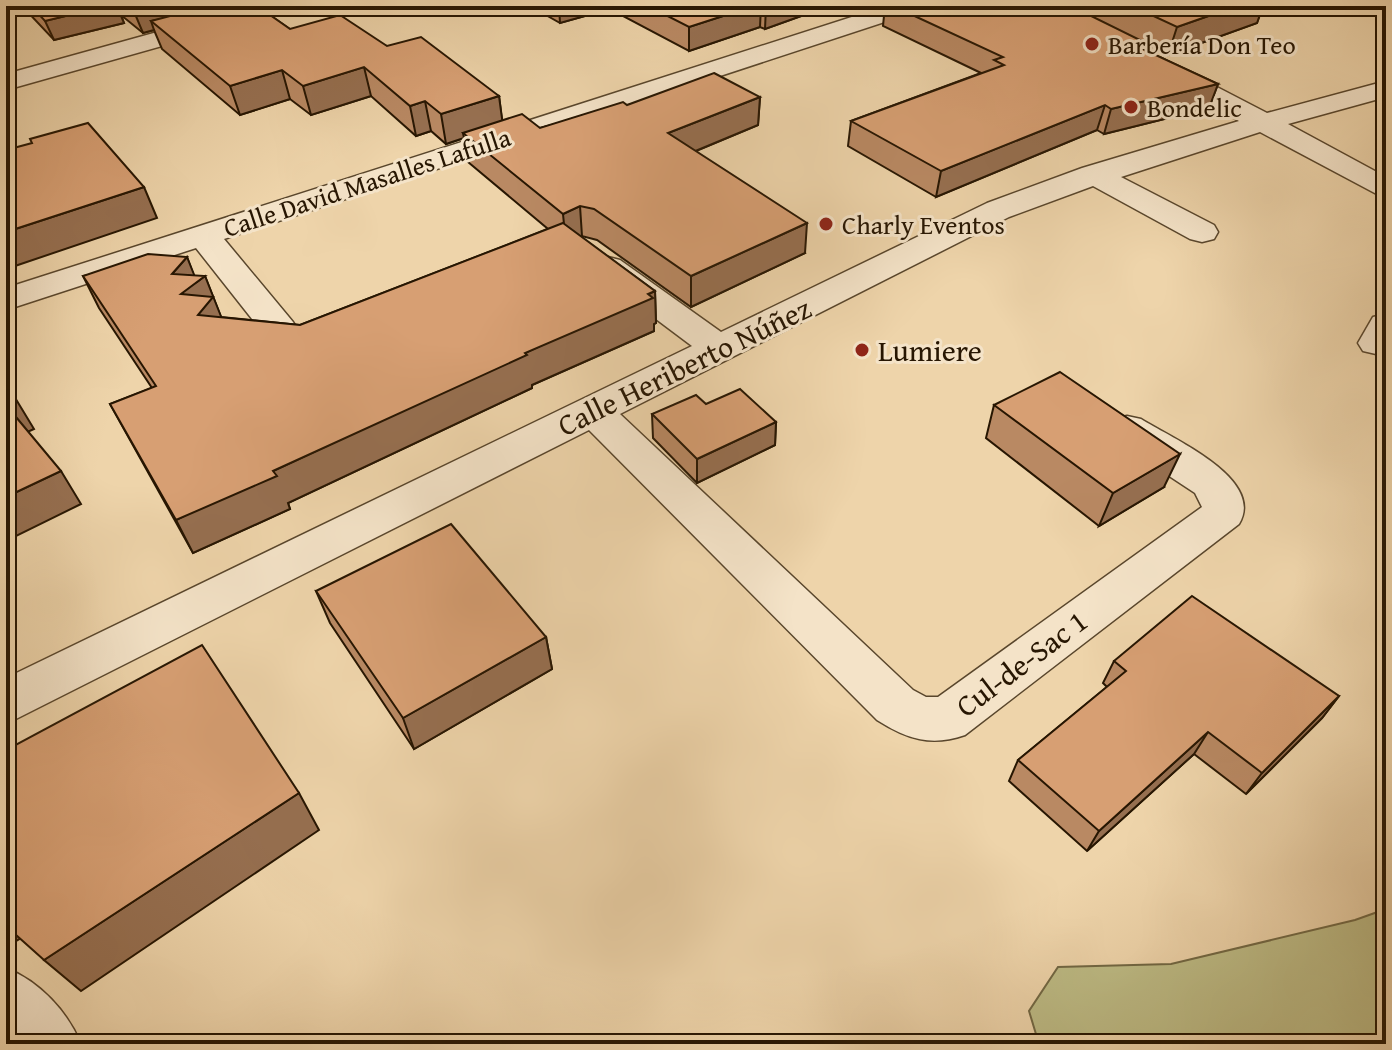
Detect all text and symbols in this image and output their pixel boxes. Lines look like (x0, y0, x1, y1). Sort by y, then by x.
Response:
place label: Barbería Don Teo (1108, 25, 1296, 64)
marker: Barbería Don Teo (1083, 35, 1101, 53)
place label: Bondelic (1147, 88, 1242, 127)
marker: Bondelic (1122, 98, 1140, 116)
street label: Calle David Masalles Lafulla (218, 117, 516, 247)
place label: Charly Eventos (842, 205, 1005, 244)
marker: Charly Eventos (817, 215, 835, 233)
street label: Calle Heriberto Núñez (550, 285, 818, 447)
place label: Lumiere (878, 328, 982, 372)
marker: Lumiere (853, 341, 871, 359)
street label: Cul-de-Sac 1 (946, 599, 1096, 727)

